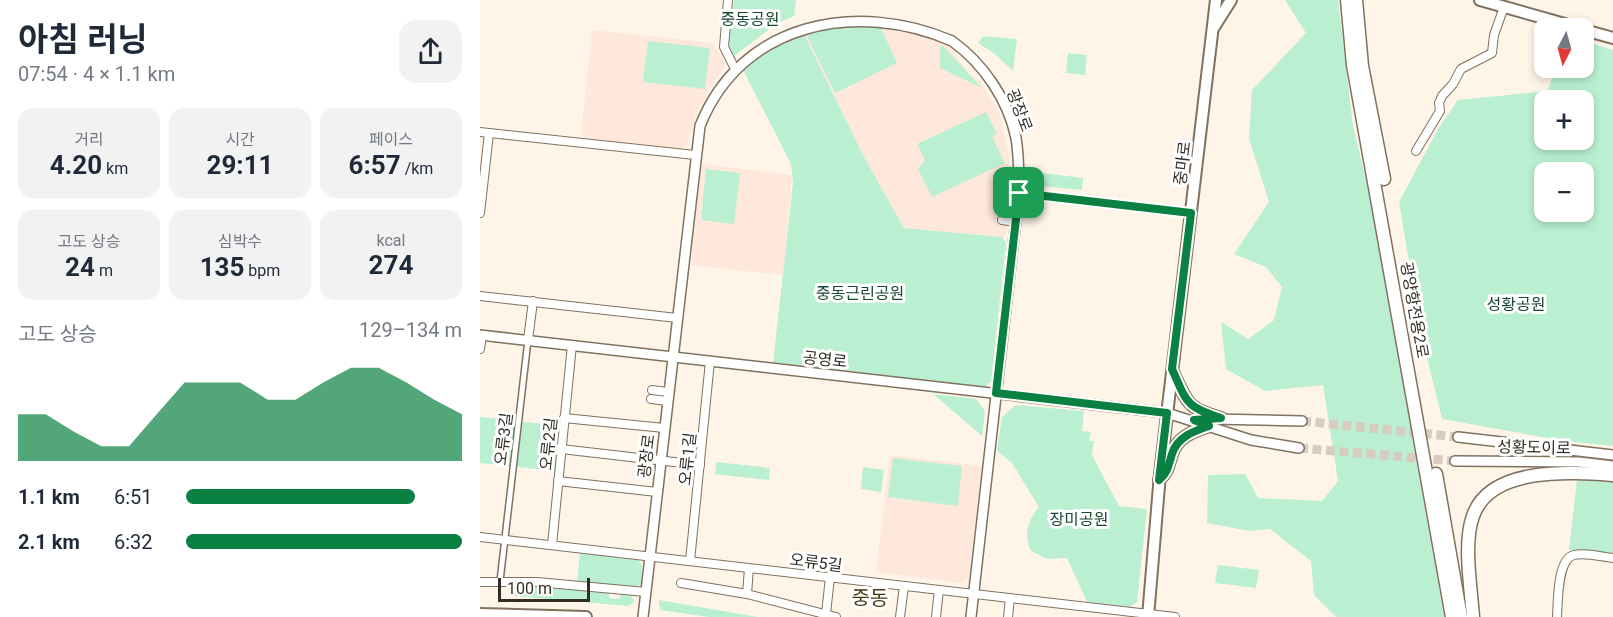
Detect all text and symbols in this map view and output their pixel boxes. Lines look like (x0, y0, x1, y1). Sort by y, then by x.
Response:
park label: 중동공원 (721, 10, 779, 29)
north arrow (1534, 18, 1594, 78)
map controls (1534, 18, 1594, 222)
text: 아침 러닝 (18, 20, 148, 59)
button: share (399, 20, 462, 83)
text: 07:54 · 4 × 1.1 km (18, 62, 175, 86)
street label: 광장로 (1003, 86, 1036, 134)
button: + (1534, 90, 1594, 150)
text: 거리 (74, 130, 104, 149)
text: 시간 (225, 130, 255, 149)
text: 페이스 (369, 130, 413, 149)
street label: 중마로 (1170, 140, 1195, 186)
text: 4.20 (50, 150, 102, 180)
text: 29:11 (207, 150, 274, 180)
text: 6:57 (349, 150, 401, 180)
text: km (102, 159, 128, 178)
text: /km (401, 159, 433, 178)
button: − (1534, 162, 1594, 222)
pin (993, 167, 1044, 218)
icon: arrive (1002, 176, 1035, 209)
text: kcal (377, 231, 405, 250)
text: 고도 상승 (58, 232, 120, 251)
text: 심박수 (218, 232, 262, 251)
text: 274 (369, 250, 413, 280)
text: 24 (65, 252, 95, 282)
text: 135 (200, 252, 244, 282)
text: m (95, 261, 113, 280)
text: bpm (244, 261, 280, 280)
street label: 광양항전용2로 (1397, 261, 1432, 360)
park label: 중동근린공원 (816, 284, 904, 303)
park label: 성황공원 (1487, 295, 1545, 314)
text: 129–134 m (359, 318, 462, 342)
text: 고도 상승 (18, 322, 97, 346)
street label: 공영로 (802, 348, 848, 371)
street label: 오류3길 (491, 412, 516, 467)
street label: 오류2길 (536, 417, 561, 471)
street label: 오류1길 (675, 432, 700, 486)
street label: 광장로 (634, 433, 659, 479)
street label: 성황도이로 (1497, 437, 1571, 458)
text: 1.1 km (18, 485, 80, 509)
text: 6:51 (114, 485, 153, 509)
park label: 장미공원 (1050, 510, 1108, 529)
text: 2.1 km (18, 530, 80, 554)
text: 6:32 (114, 530, 153, 554)
street label: 오류5길 (788, 550, 843, 575)
scale bar (498, 575, 590, 602)
text: 100 m (507, 579, 552, 598)
district label: 중동 (852, 586, 888, 610)

